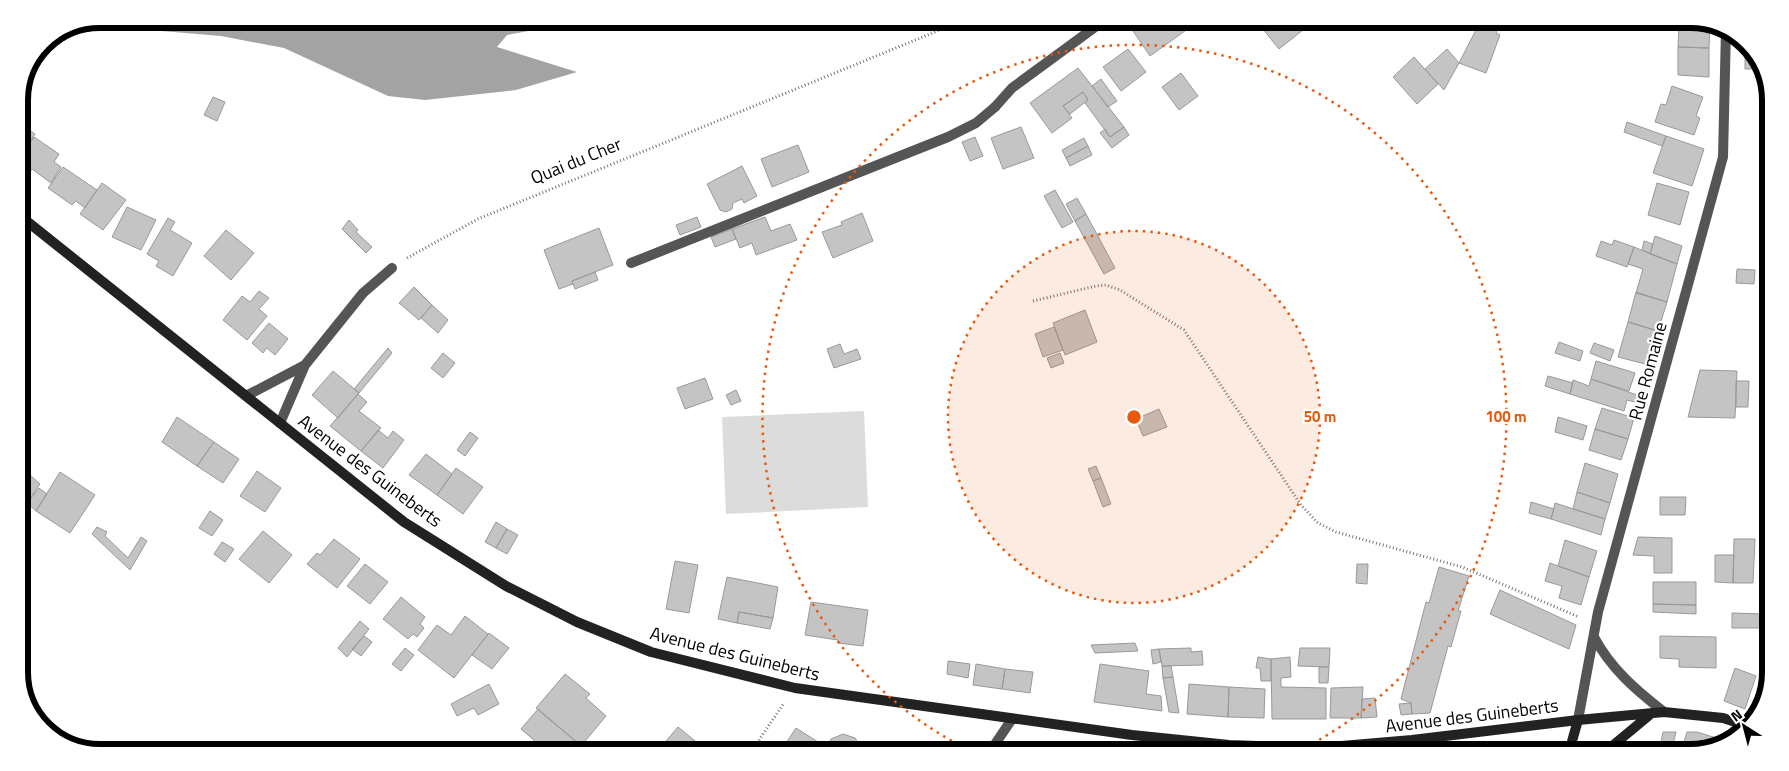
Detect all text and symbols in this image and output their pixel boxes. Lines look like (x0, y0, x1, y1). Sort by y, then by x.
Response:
street label: Quai du Cher (526, 130, 625, 191)
street label: Rue Romaine (1621, 319, 1674, 423)
text: 50 m (1304, 405, 1336, 428)
text: 100 m (1485, 405, 1527, 428)
street label: Avenue des Guineberts (293, 407, 448, 534)
centre of rings (1125, 408, 1143, 426)
street label: Avenue des Guineberts (647, 619, 823, 688)
street label: Avenue des Guineberts (1384, 691, 1560, 740)
north arrow (1719, 701, 1769, 751)
text: N (1726, 704, 1746, 726)

